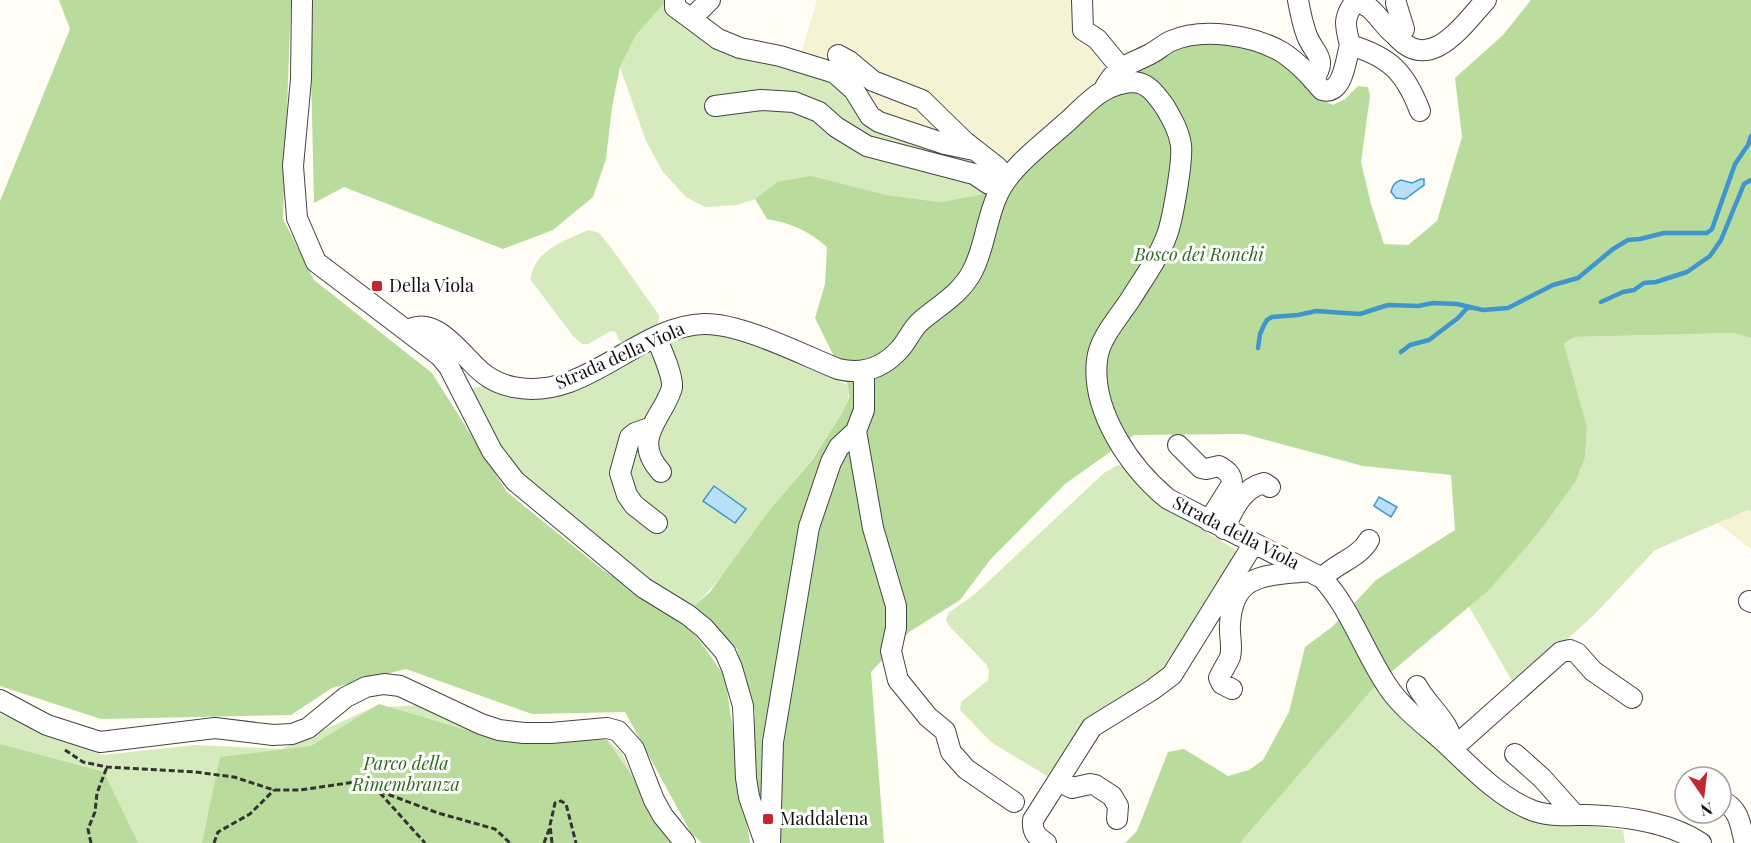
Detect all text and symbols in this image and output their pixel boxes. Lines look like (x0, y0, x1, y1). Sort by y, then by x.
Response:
park label: Bosco dei Ronchi (1133, 242, 1264, 266)
place label: Della Viola (389, 273, 474, 297)
marker: Della Viola (370, 279, 384, 293)
street label: Strada della Viola (551, 316, 688, 394)
street label: Strada della Viola (1169, 490, 1304, 574)
park label: Parco della Rimembranza (351, 751, 460, 796)
north arrow (1673, 765, 1733, 825)
text: N (1698, 798, 1715, 822)
place label: Maddalena (780, 806, 868, 830)
marker: Maddalena (761, 812, 775, 826)

